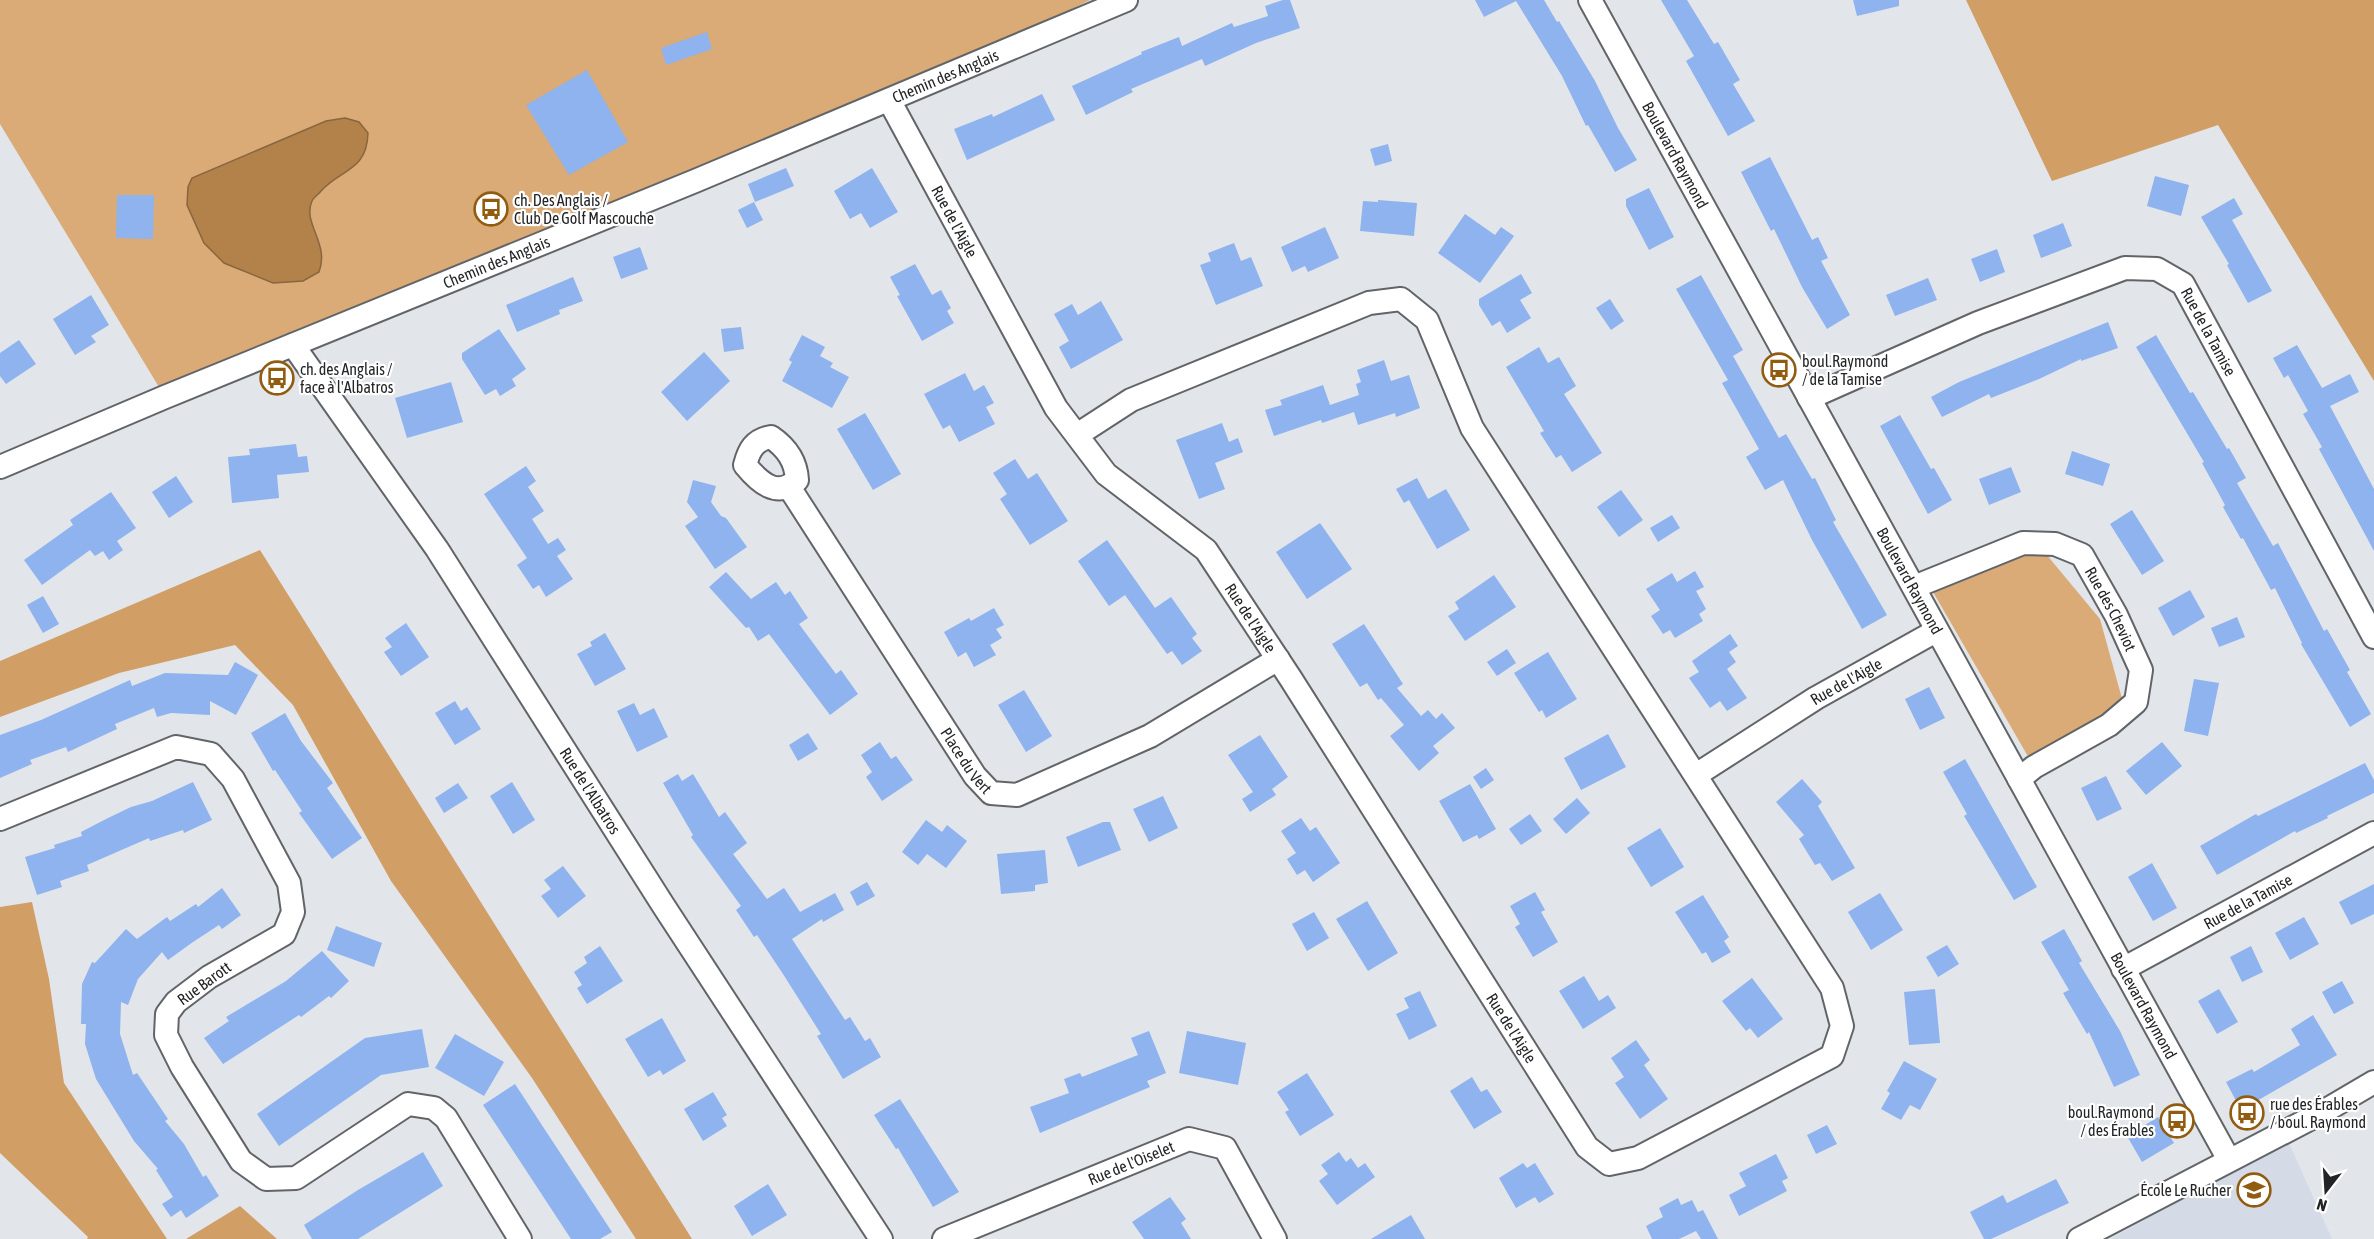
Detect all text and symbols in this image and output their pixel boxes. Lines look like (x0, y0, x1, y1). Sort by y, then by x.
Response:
street label: Chemin des Anglais (889, 45, 1001, 106)
street label: Boulevard Raymond (1639, 99, 1712, 211)
street label: Rue de l'Aigle (928, 182, 982, 260)
bus stop icon: ch. Des Anglais / Club De Golf Mascouche (473, 191, 509, 227)
place label: ch. Des Anglais / Club De Golf Mascouche (514, 191, 654, 227)
street label: Chemin des Anglais (440, 232, 553, 292)
street label: Rue de la Tamise (2178, 284, 2240, 379)
bus stop icon: boul.Raymond / de la Tamise (1761, 352, 1797, 388)
place label: boul.Raymond / de la Tamise (1802, 352, 1888, 388)
bus stop icon: ch. des Anglais / face à l'Albatros (259, 360, 295, 396)
place label: ch. des Anglais / face à l'Albatros (300, 360, 394, 396)
street label: Boulevard Raymond (1873, 524, 1946, 637)
street label: Rue des Cheviot (2082, 564, 2140, 654)
street label: Rue de l'Aigle (1221, 580, 1280, 656)
street label: Rue de l'Aigle (1807, 654, 1885, 708)
street label: Place du Vert (937, 724, 996, 797)
street label: Rue de l'Albatros (556, 744, 625, 838)
street label: Rue de la Tamise (2201, 870, 2295, 933)
street label: Boulevard Raymond (2107, 949, 2180, 1062)
street label: Rue Barott (174, 957, 235, 1008)
street label: Rue de l'Aigle (1483, 990, 1540, 1066)
bus stop icon: rue des Érables / boul. Raymond (2229, 1095, 2265, 1131)
place label: rue des Érables / boul. Raymond (2270, 1095, 2366, 1132)
place label: boul.Raymond / des Érables (2068, 1103, 2154, 1139)
bus stop icon: boul.Raymond / des Érables (2159, 1103, 2195, 1139)
street label: Rue de l'Oiselet (1085, 1137, 1177, 1188)
north arrow (2296, 1161, 2356, 1221)
school or university icon: École Le Rucher (2236, 1172, 2272, 1208)
place label: École Le Rucher (2140, 1181, 2231, 1199)
text: N (2314, 1195, 2329, 1215)

